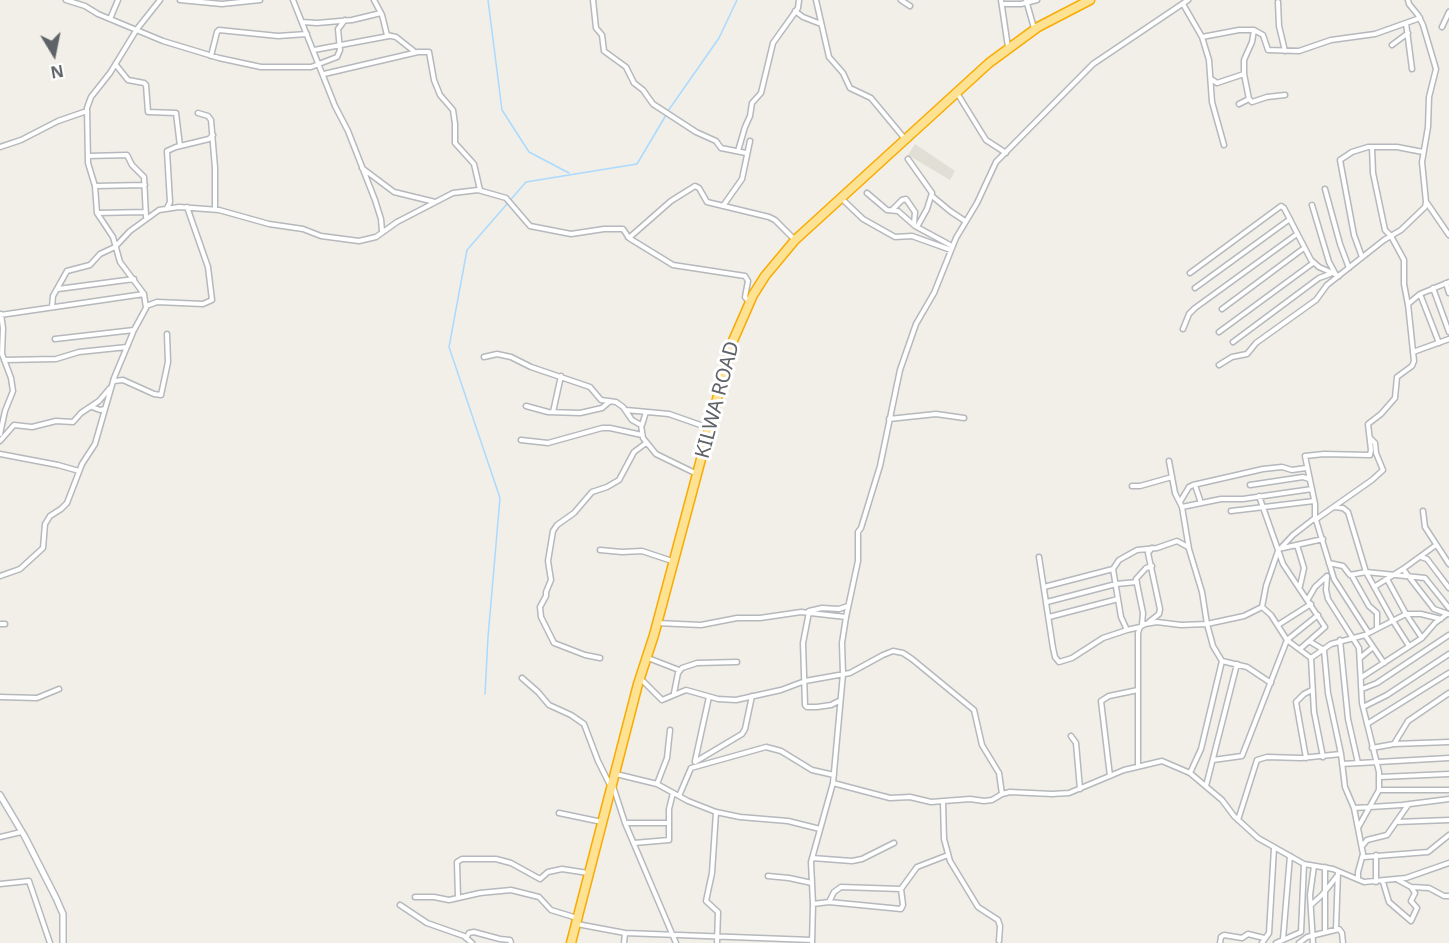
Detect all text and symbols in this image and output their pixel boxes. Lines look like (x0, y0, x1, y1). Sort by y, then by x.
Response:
north arrow (24, 24, 84, 84)
text: N (49, 60, 65, 84)
street label: KILWA ROAD (691, 339, 745, 461)

